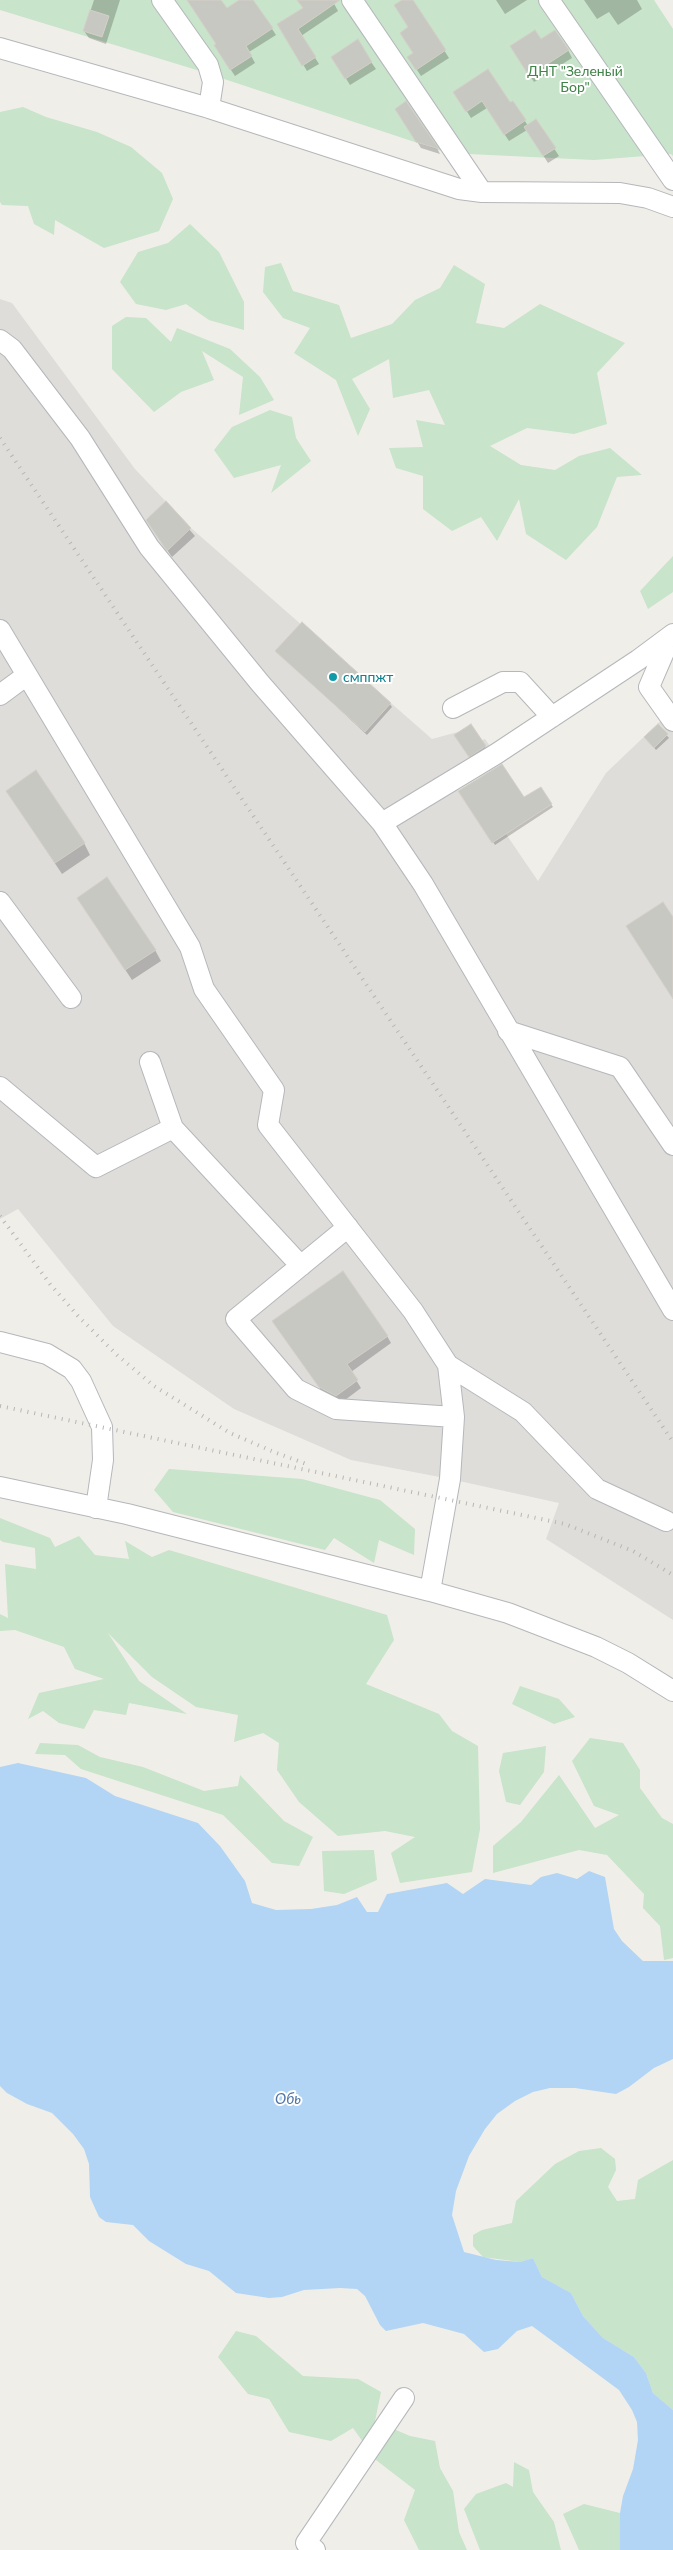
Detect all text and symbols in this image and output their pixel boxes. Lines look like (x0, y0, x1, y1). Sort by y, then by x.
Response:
park label: ДНТ "Зеленый Бор" (527, 63, 623, 95)
place label: смппжт (343, 669, 393, 685)
marker: смппжт (327, 671, 339, 683)
water label: Обь (275, 2090, 301, 2108)

